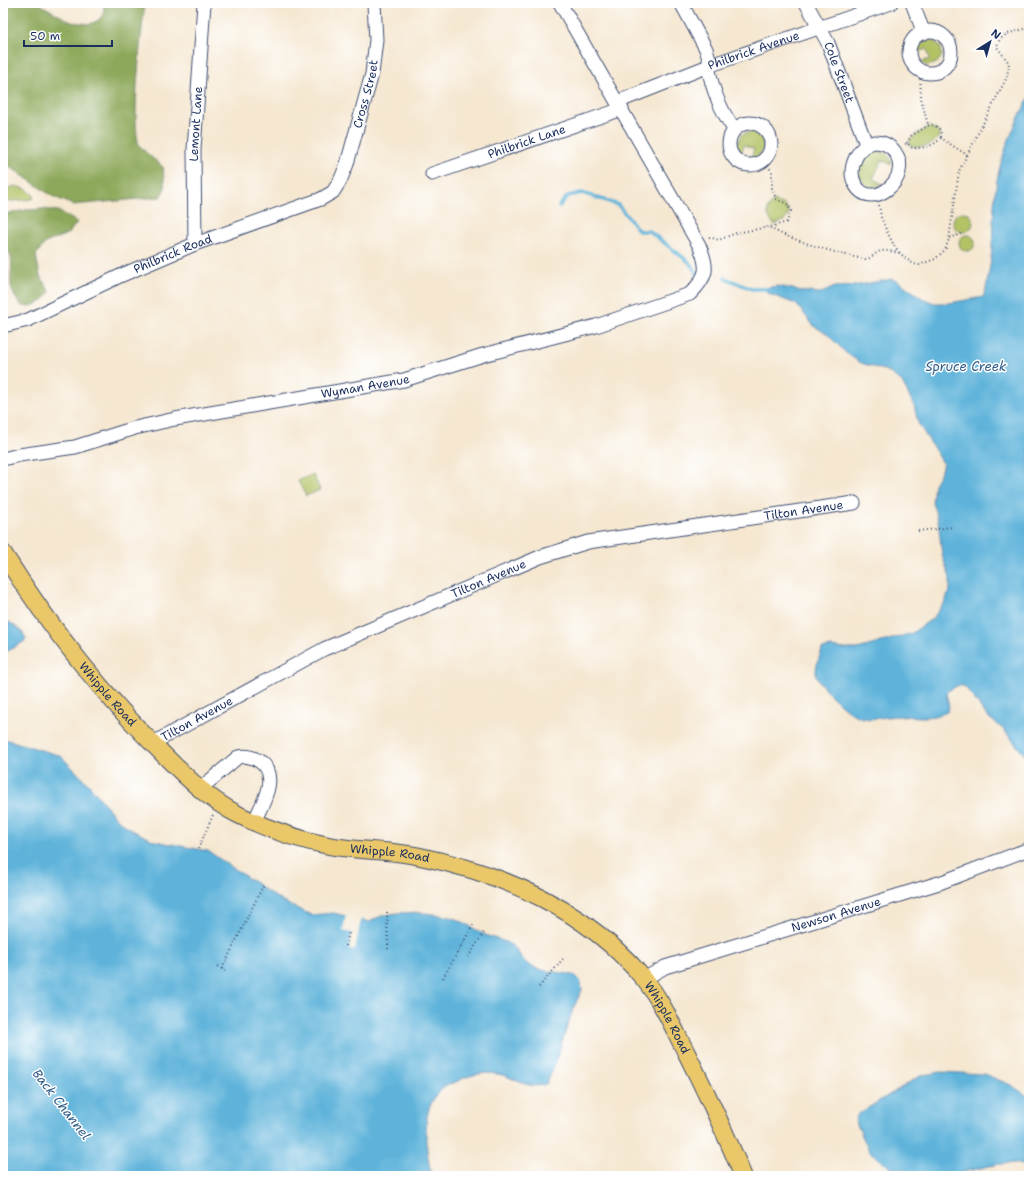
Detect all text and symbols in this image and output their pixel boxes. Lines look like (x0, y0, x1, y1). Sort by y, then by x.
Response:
scale bar (24, 22, 112, 48)
north arrow (970, 22, 1010, 62)
text: N (988, 26, 1004, 43)
street label: Philbrick Avenue (706, 27, 802, 74)
text: 50 m (30, 28, 60, 44)
street label: Cole Street (820, 40, 858, 105)
street label: Cross Street (349, 59, 382, 130)
street label: Lemont Lane (186, 86, 206, 162)
street label: Philbrick Lane (486, 121, 568, 162)
street label: Philbrick Road (131, 230, 215, 277)
water label: Spruce Creek (925, 358, 1007, 375)
street label: Wyman Avenue (320, 371, 412, 402)
street label: Tilton Avenue (763, 497, 844, 524)
street label: Tilton Avenue (449, 556, 529, 602)
street label: Whipple Road (75, 659, 140, 730)
street label: Tilton Avenue (158, 693, 236, 745)
street label: Whipple Road (349, 841, 432, 866)
street label: Newson Avenue (789, 893, 883, 936)
street label: Whipple Road (641, 978, 694, 1057)
water label: Back Channel (29, 1065, 95, 1143)

